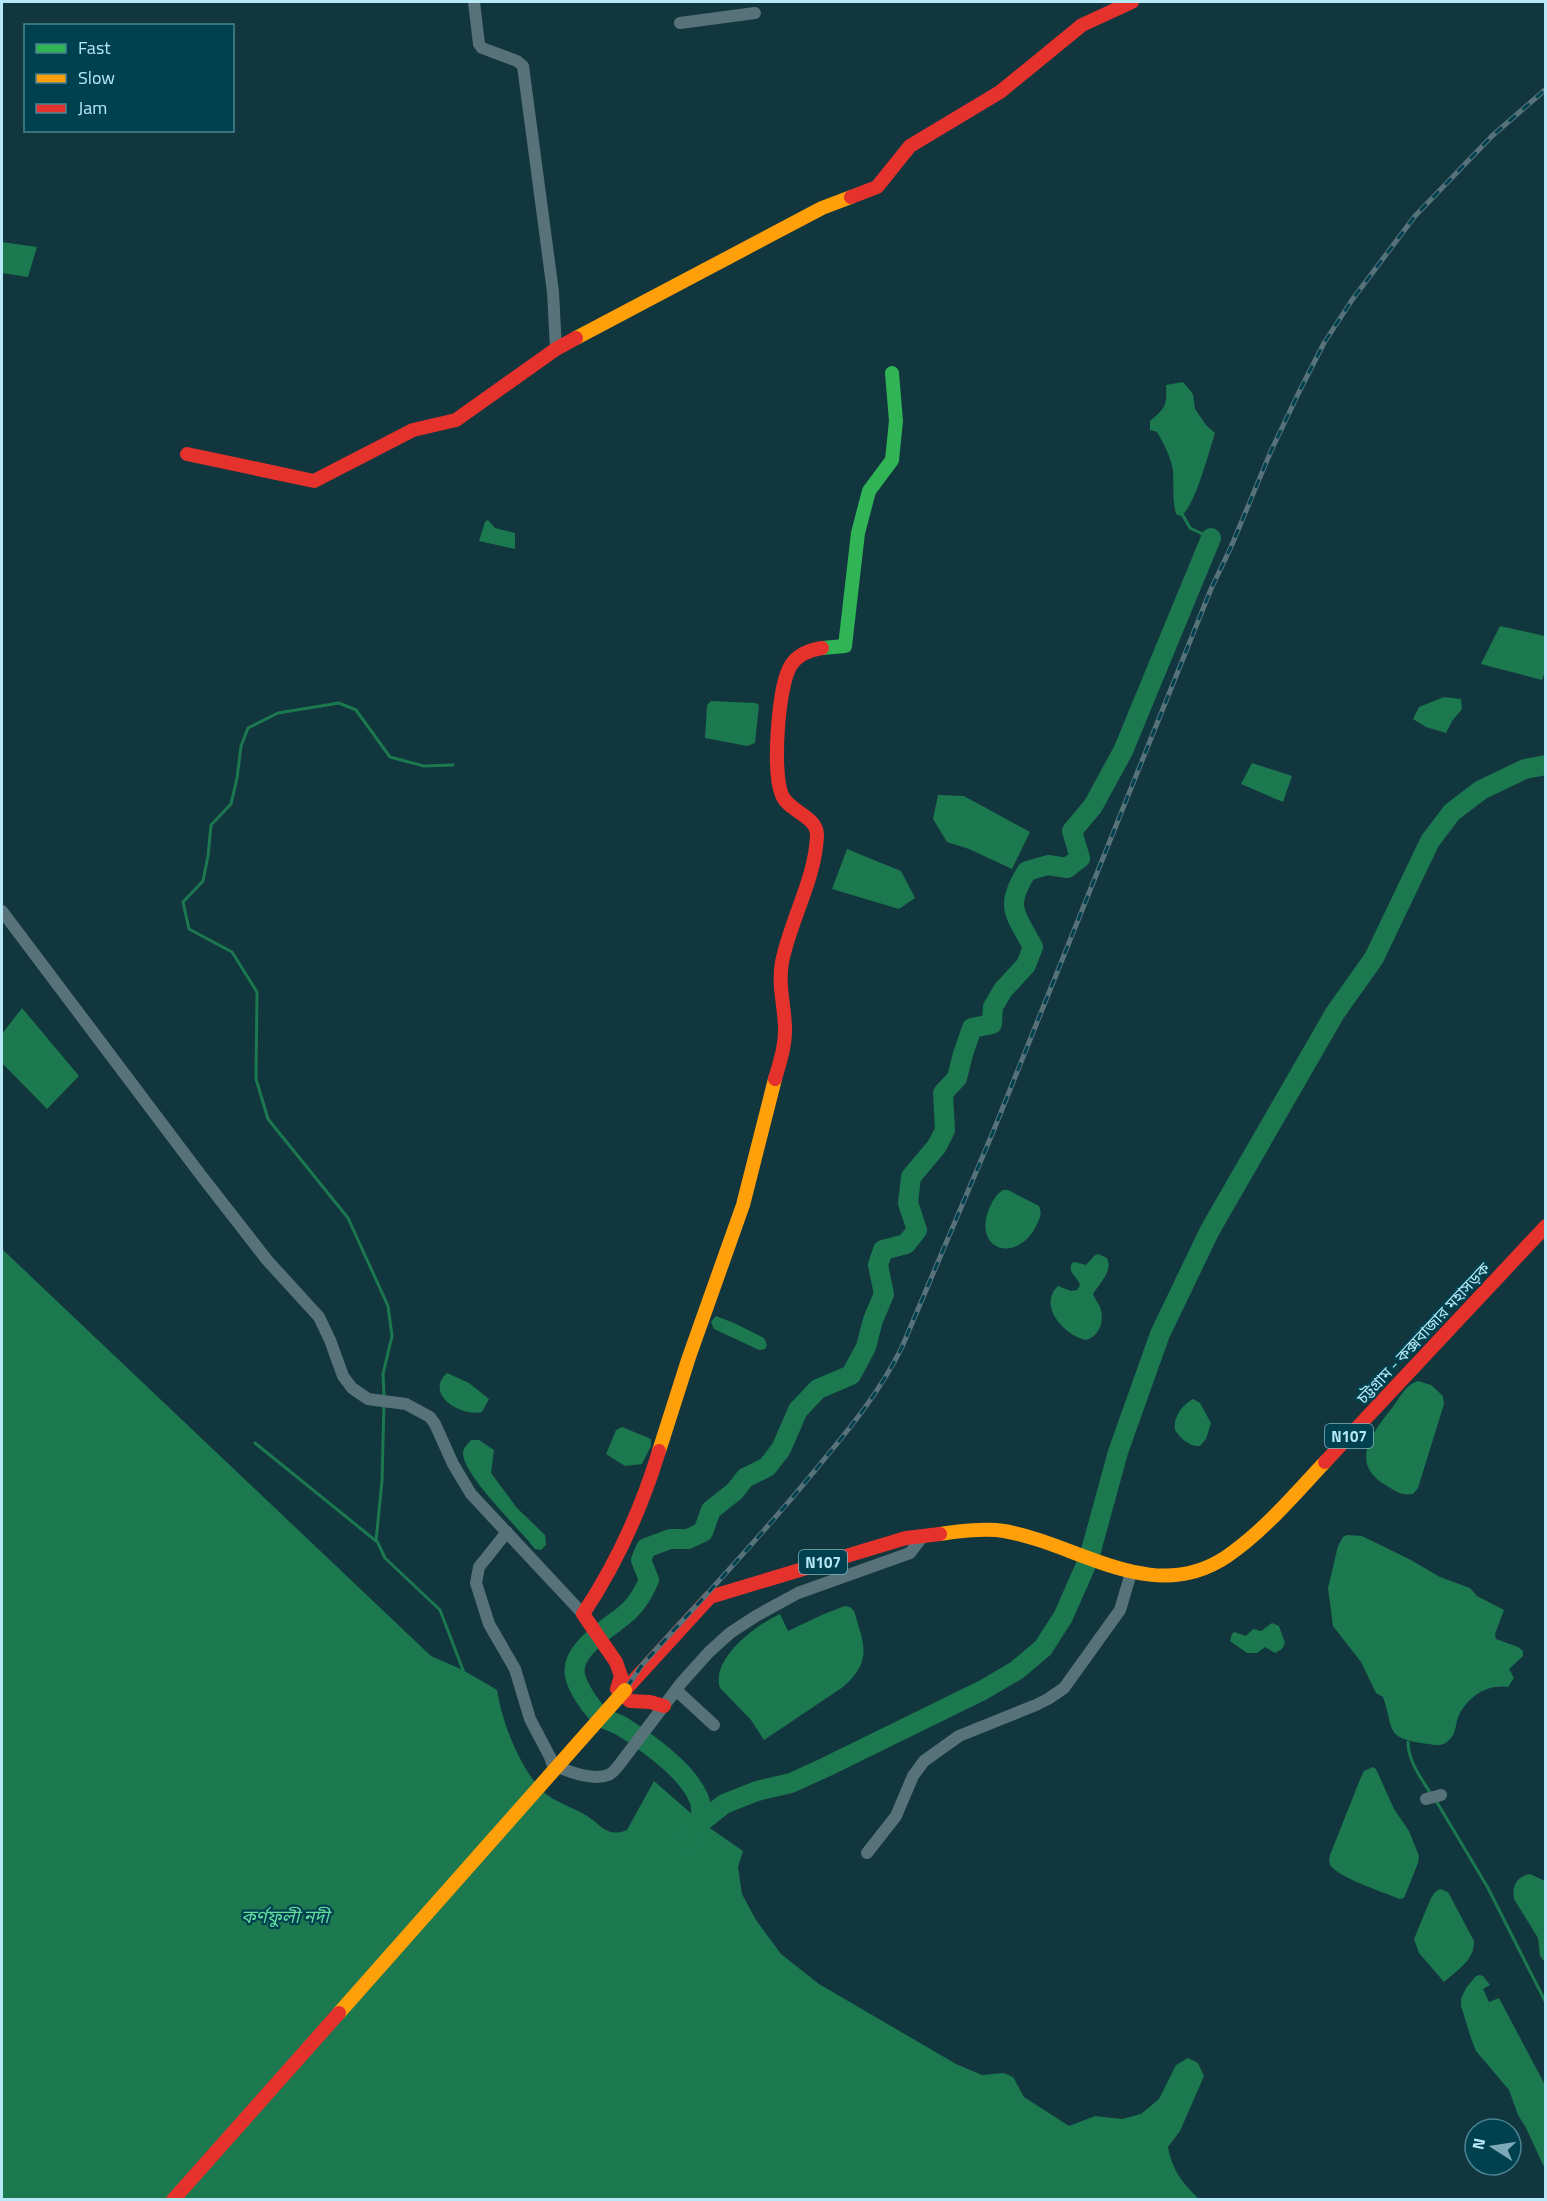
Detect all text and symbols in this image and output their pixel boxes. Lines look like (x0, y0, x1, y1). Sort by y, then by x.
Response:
legend (24, 24, 234, 132)
text: Fast (78, 34, 111, 61)
text: Slow (78, 64, 115, 91)
text: Jam (78, 94, 107, 121)
street label: চট্টগ্রাম - কক্সবাজার মহাসড়ক (1350, 1256, 1496, 1410)
road number: N107 (1325, 1424, 1373, 1448)
road number: N107 (799, 1550, 847, 1574)
water label: কর্ণফুলী নদী (241, 1903, 332, 1930)
north arrow (1463, 2117, 1523, 2177)
text: N (1465, 2136, 1491, 2152)

